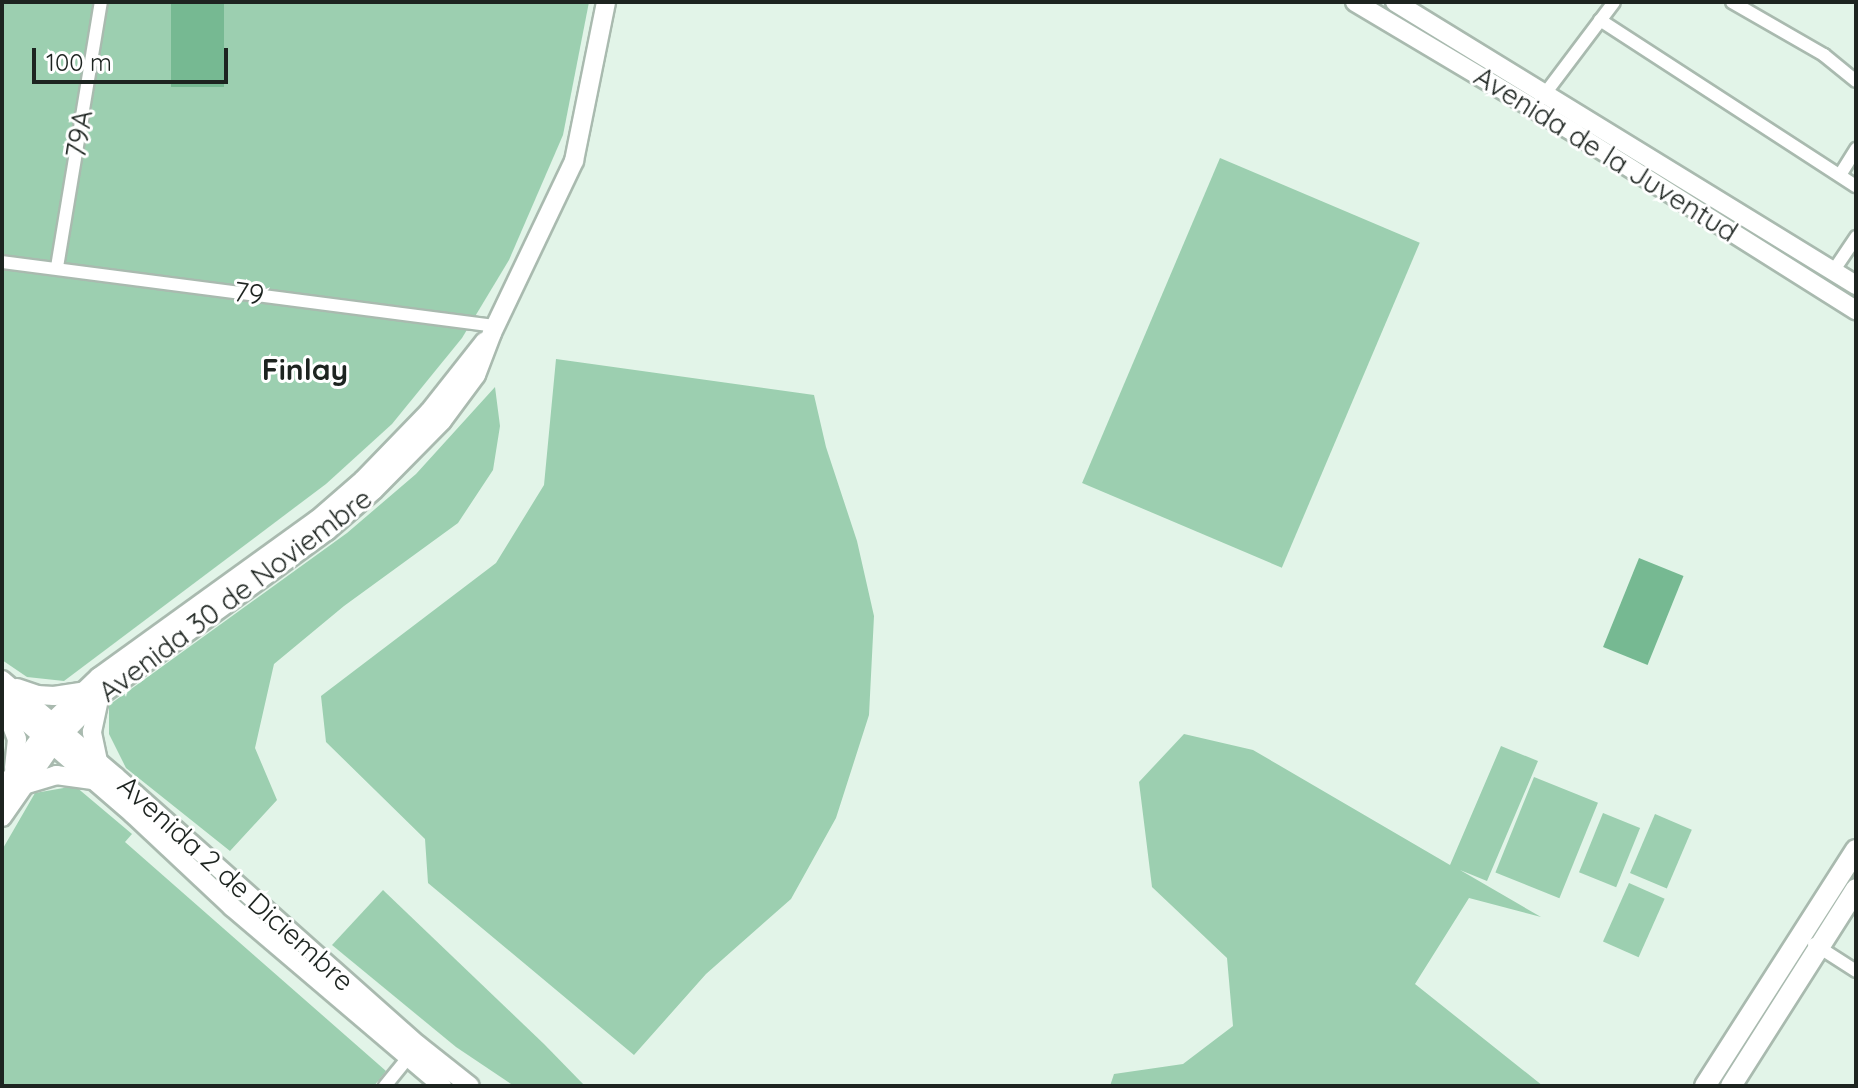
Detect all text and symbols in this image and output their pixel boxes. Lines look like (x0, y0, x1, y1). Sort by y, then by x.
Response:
scale bar (36, 32, 232, 82)
text: 100 m (46, 47, 112, 77)
street label: Avenida de la Juventud (1468, 59, 1744, 249)
street label: 79A (59, 108, 99, 160)
street label: 79 (232, 274, 266, 312)
district label: Finlay (262, 351, 348, 387)
street label: Avenida 30 de Noviembre (92, 481, 378, 709)
street label: Avenida 2 de Diciembre (111, 768, 361, 998)

